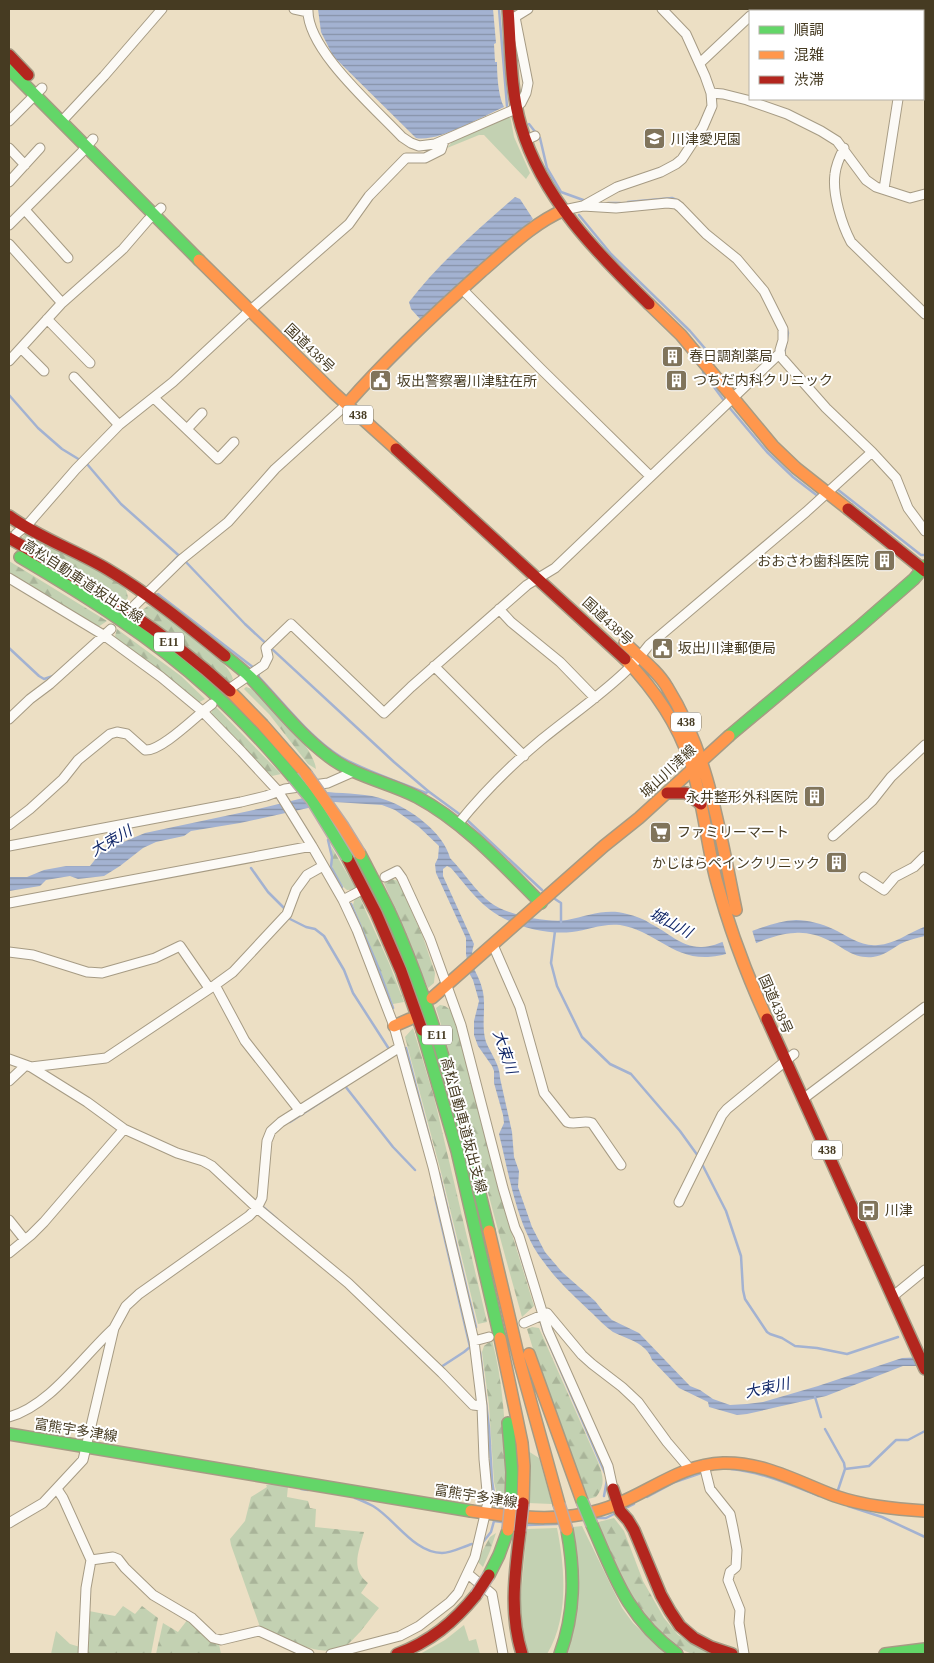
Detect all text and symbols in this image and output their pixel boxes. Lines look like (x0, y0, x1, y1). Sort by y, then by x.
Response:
legend (749, 10, 924, 100)
text: 順調 (794, 22, 824, 38)
text: 混雑 (794, 47, 824, 63)
text: 渋滞 (794, 72, 824, 88)
school or university icon: 川津愛児園 (643, 127, 667, 151)
place label: 川津愛児園 (671, 132, 741, 147)
street label: 国道438号 (282, 321, 338, 376)
building icon: 春日調剤薬局 (661, 344, 685, 368)
place label: 春日調剤薬局 (689, 349, 773, 364)
building icon: つちだ内科クリニック (665, 368, 689, 392)
public building icon: 坂出警察署川津駐在所 (369, 369, 393, 393)
place label: つちだ内科クリニック (693, 373, 833, 388)
place label: 坂出警察署川津駐在所 (397, 374, 537, 389)
road number: 438 (343, 406, 373, 424)
street label: 高松自動車道坂出支線 (20, 537, 146, 626)
building icon: おおさわ歯科医院 (873, 549, 897, 573)
place label: おおさわ歯科医院 (757, 554, 869, 569)
street label: 国道438号 (580, 594, 636, 648)
road number: E11 (154, 632, 184, 652)
public building icon: 坂出川津郵便局 (650, 636, 674, 660)
place label: 坂出川津郵便局 (678, 641, 776, 656)
road number: 438 (671, 712, 701, 732)
street label: 城山川津線 (638, 742, 699, 801)
building icon: 永井整形外科医院 (802, 785, 826, 809)
place label: 永井整形外科医院 (686, 789, 798, 805)
supermarket icon: ファミリーマート (649, 820, 673, 844)
water label: 大束川 (88, 822, 136, 859)
place label: ファミリーマート (677, 825, 789, 840)
building icon: かじはらペインクリニック (824, 851, 848, 875)
place label: かじはらペインクリニック (652, 856, 820, 871)
water label: 城山川 (647, 905, 696, 942)
street label: 国道438号 (756, 972, 795, 1036)
road number: E11 (422, 1026, 452, 1044)
water label: 大束川 (490, 1028, 521, 1078)
street label: 高松自動車道坂出支線 (438, 1056, 489, 1195)
road number: 438 (812, 1140, 842, 1160)
bus stop icon: 川津 (857, 1198, 881, 1222)
place label: 川津 (885, 1203, 913, 1218)
water label: 大束川 (743, 1375, 793, 1401)
street label: 富熊宇多津線 (33, 1416, 119, 1444)
street label: 富熊宇多津線 (433, 1482, 519, 1510)

